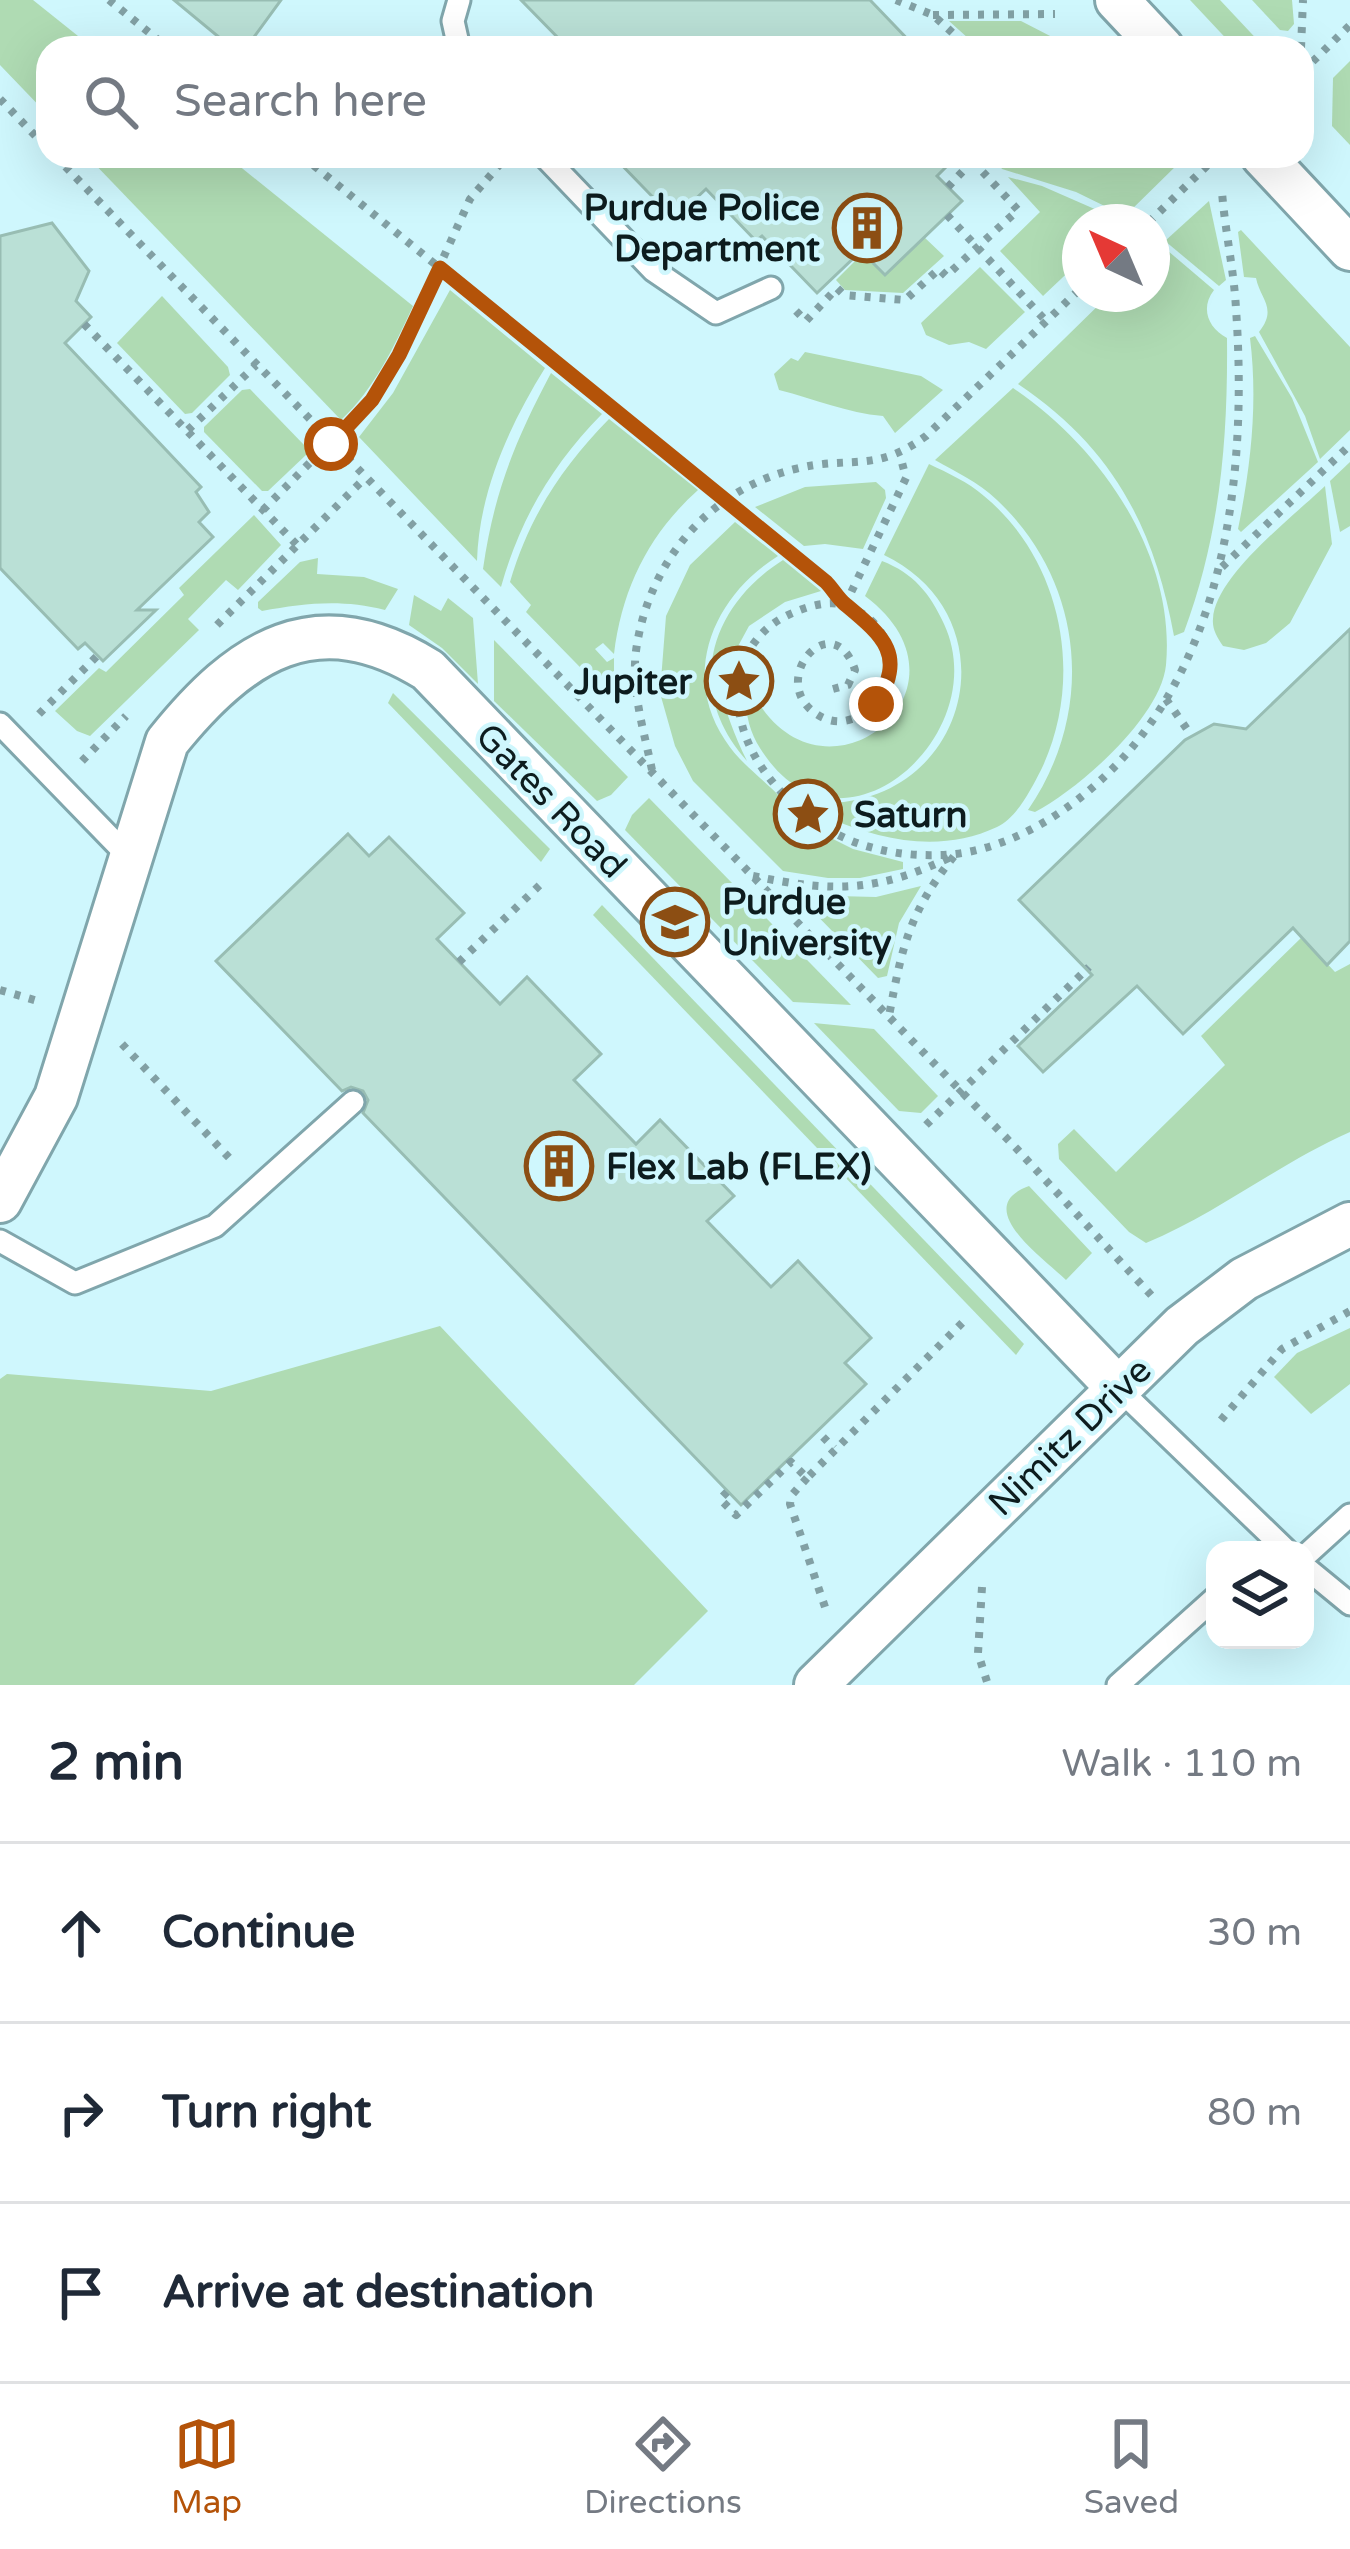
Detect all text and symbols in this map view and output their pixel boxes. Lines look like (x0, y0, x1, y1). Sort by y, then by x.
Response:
search box (36, 36, 1314, 168)
icon: search (78, 69, 144, 135)
text: Search here (174, 75, 427, 129)
place label: Purdue Police Department (584, 187, 820, 271)
building icon: Purdue Police Department (832, 193, 902, 263)
north arrow (1062, 204, 1170, 312)
route start (304, 417, 358, 471)
place icon: Jupiter (704, 646, 774, 716)
place label: Jupiter (573, 661, 693, 704)
route end (849, 677, 903, 731)
street label: Gates Road (467, 715, 635, 887)
place icon: Saturn (773, 779, 843, 849)
place label: Saturn (854, 794, 967, 837)
place label: Purdue University (722, 881, 892, 965)
school or university icon: Purdue University (640, 887, 710, 957)
building icon: Flex Lab (FLEX) (524, 1131, 594, 1201)
place label: Flex Lab (FLEX) (606, 1146, 871, 1189)
street label: Nimitz Drive (980, 1349, 1160, 1525)
map controls (1206, 1541, 1314, 1649)
button: layers (1206, 1541, 1314, 1649)
text: 2 min (48, 1732, 184, 1794)
text: Walk · 110 m (1061, 1740, 1302, 1787)
icon: ahead (48, 1900, 114, 1966)
text: Continue (162, 1906, 355, 1960)
text: 30 m (1207, 1909, 1302, 1956)
icon: right (48, 2080, 114, 2146)
text: Turn right (162, 2086, 371, 2140)
text: 80 m (1207, 2089, 1302, 2136)
icon: arrive (48, 2260, 114, 2326)
text: Arrive at destination (162, 2266, 594, 2320)
tab: Map (171, 2411, 242, 2522)
tab: Directions (584, 2411, 742, 2522)
tab: Saved (1084, 2411, 1179, 2522)

